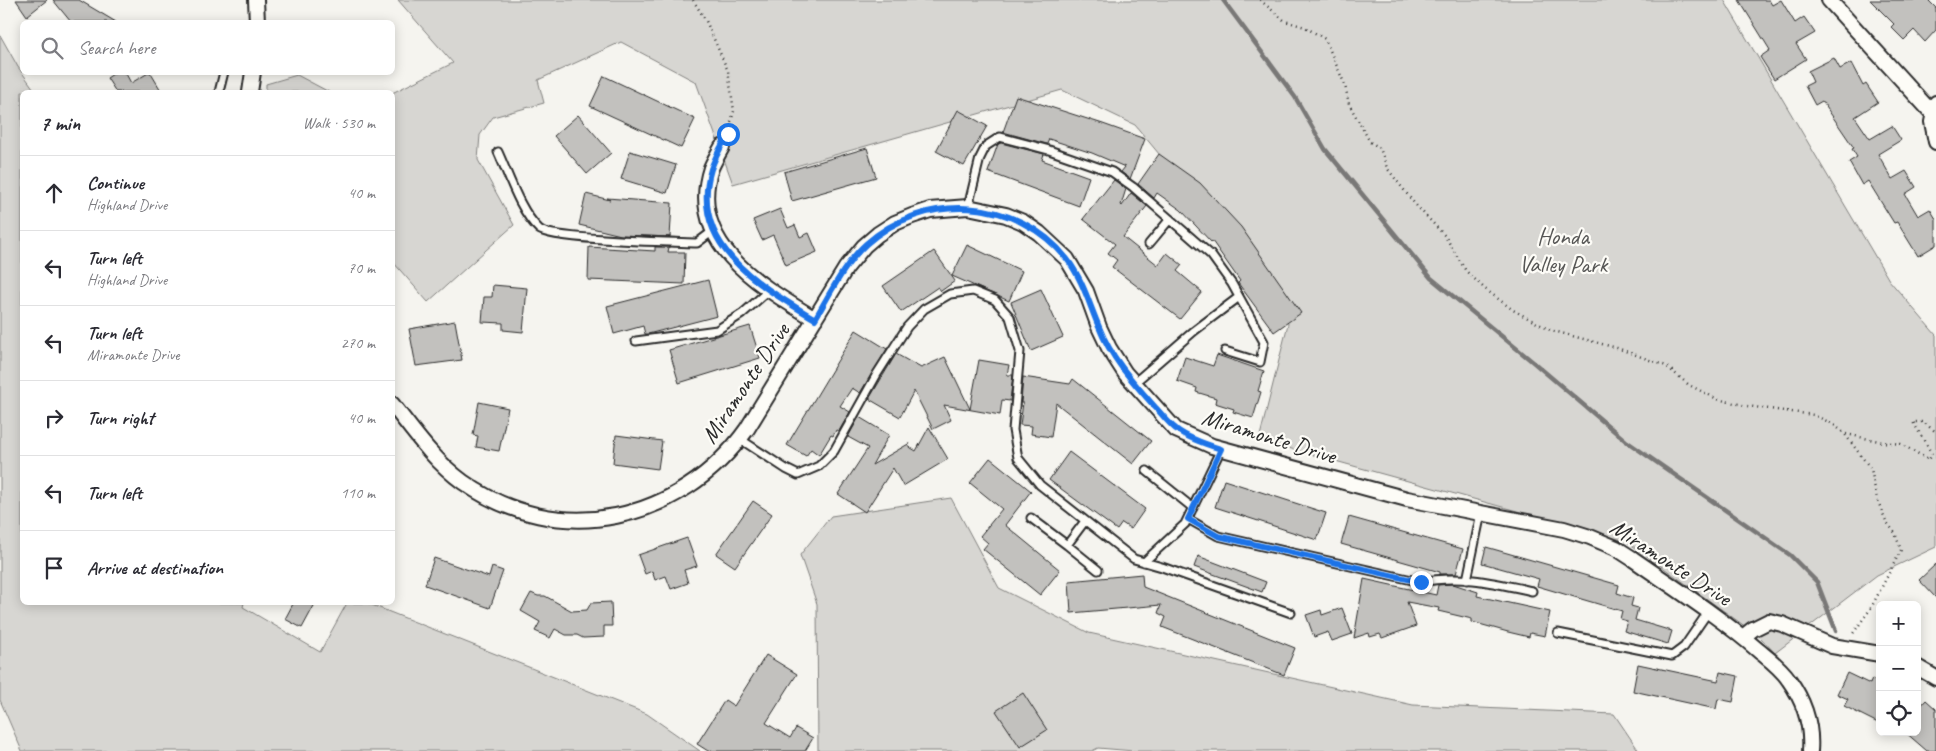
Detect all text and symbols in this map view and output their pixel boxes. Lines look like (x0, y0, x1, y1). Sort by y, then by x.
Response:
search box (20, 20, 395, 75)
icon: search (38, 34, 66, 62)
text: Search here (78, 36, 155, 60)
text: 7 min (40, 110, 80, 136)
text: Walk · 530 m (303, 113, 375, 133)
route start (717, 123, 740, 146)
text: Continue (87, 171, 144, 195)
icon: ahead (40, 179, 68, 207)
text: 40 m (348, 183, 375, 203)
text: Highland Drive (87, 195, 167, 215)
park label: Honda Valley Park (1519, 221, 1609, 279)
text: Turn left (87, 246, 142, 270)
icon: left (40, 254, 68, 282)
text: 70 m (348, 258, 375, 278)
text: Highland Drive (87, 270, 167, 290)
street label: Miramonte Drive (694, 315, 797, 449)
text: Turn left (87, 321, 142, 345)
icon: left (40, 329, 68, 357)
text: 270 m (341, 333, 375, 353)
text: Miramonte Drive (87, 345, 179, 365)
street label: Miramonte Drive (1198, 401, 1342, 471)
icon: right (40, 404, 68, 432)
text: Turn right (87, 406, 154, 430)
text: 40 m (348, 408, 375, 428)
icon: left (40, 479, 68, 507)
text: Turn left (87, 481, 142, 505)
text: 110 m (341, 483, 375, 503)
street label: Miramonte Drive (1605, 512, 1739, 614)
icon: arrive (40, 554, 68, 582)
text: Arrive at destination (87, 556, 223, 580)
route end (1410, 571, 1433, 594)
map controls (1876, 601, 1921, 736)
button: + (1876, 601, 1921, 646)
button: − (1876, 646, 1921, 691)
button: locate (1876, 691, 1921, 736)

